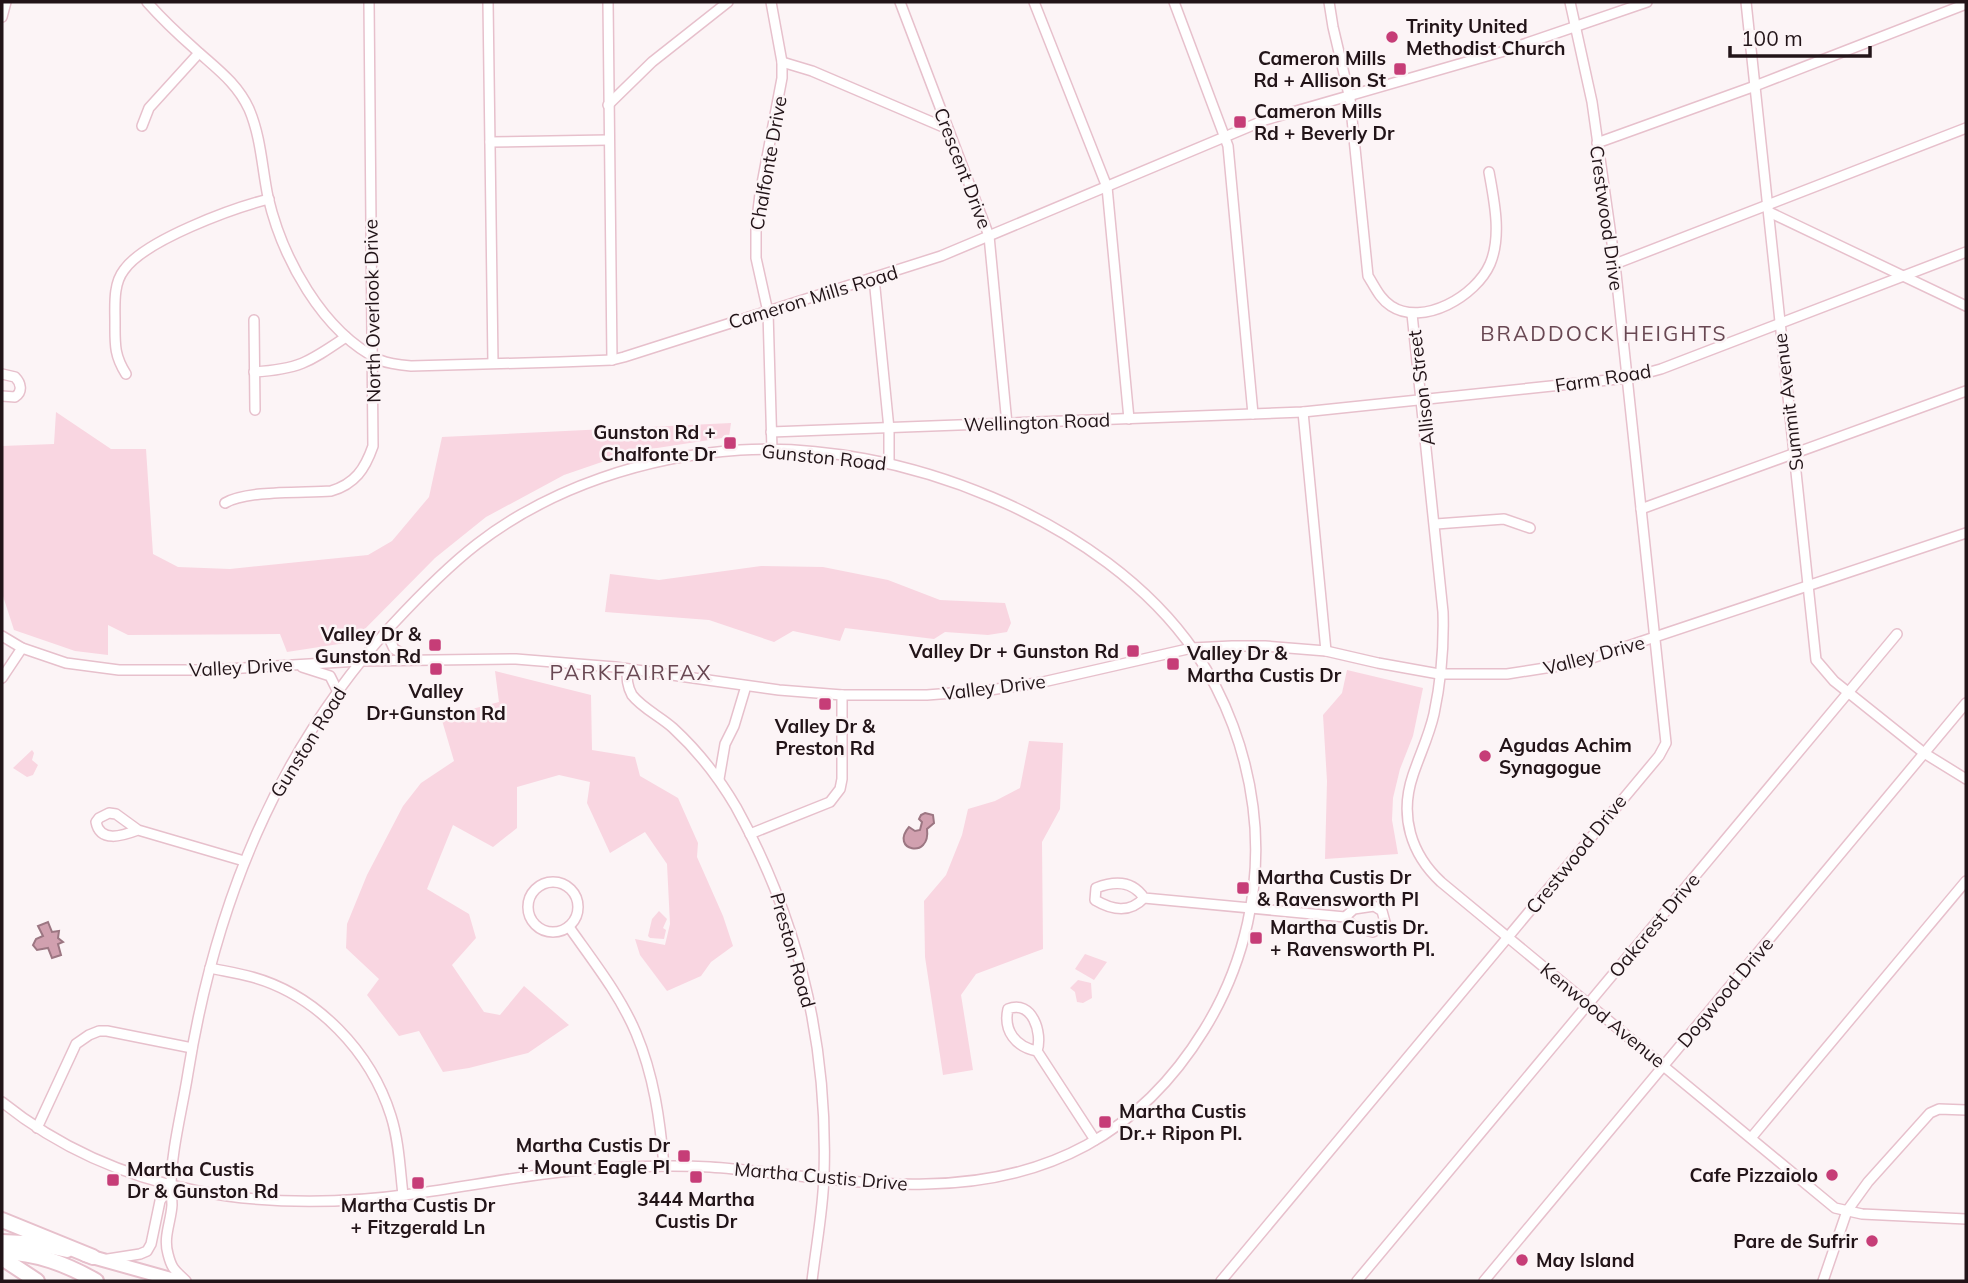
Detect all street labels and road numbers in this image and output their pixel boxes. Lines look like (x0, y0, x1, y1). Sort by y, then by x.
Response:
street label: Chalfonte Drive (744, 94, 792, 232)
street label: Crescent Drive (929, 104, 997, 232)
street label: Crestwood Drive (1585, 144, 1629, 292)
street label: North Overlook Drive (358, 219, 386, 403)
street label: Cameron Mills Road (726, 260, 900, 334)
street label: Allison Street (1402, 328, 1440, 447)
street label: Summit Avenue (1768, 332, 1808, 472)
street label: Farm Road (1553, 359, 1653, 397)
street label: Wellington Road (963, 407, 1111, 437)
street label: Gunston Road (760, 439, 888, 475)
street label: Valley Drive (1541, 630, 1647, 680)
street label: Valley Drive (189, 652, 293, 682)
street label: Valley Drive (941, 669, 1047, 705)
street label: Gunston Road (265, 682, 351, 802)
street label: Crestwood Drive (1521, 790, 1631, 918)
street label: Oakcrest Drive (1603, 868, 1705, 982)
street label: Preston Road (765, 890, 821, 1010)
street label: Dogwood Drive (1672, 932, 1778, 1052)
street label: Kenwood Avenue (1536, 957, 1670, 1073)
street label: Martha Custis Drive (733, 1156, 909, 1196)

